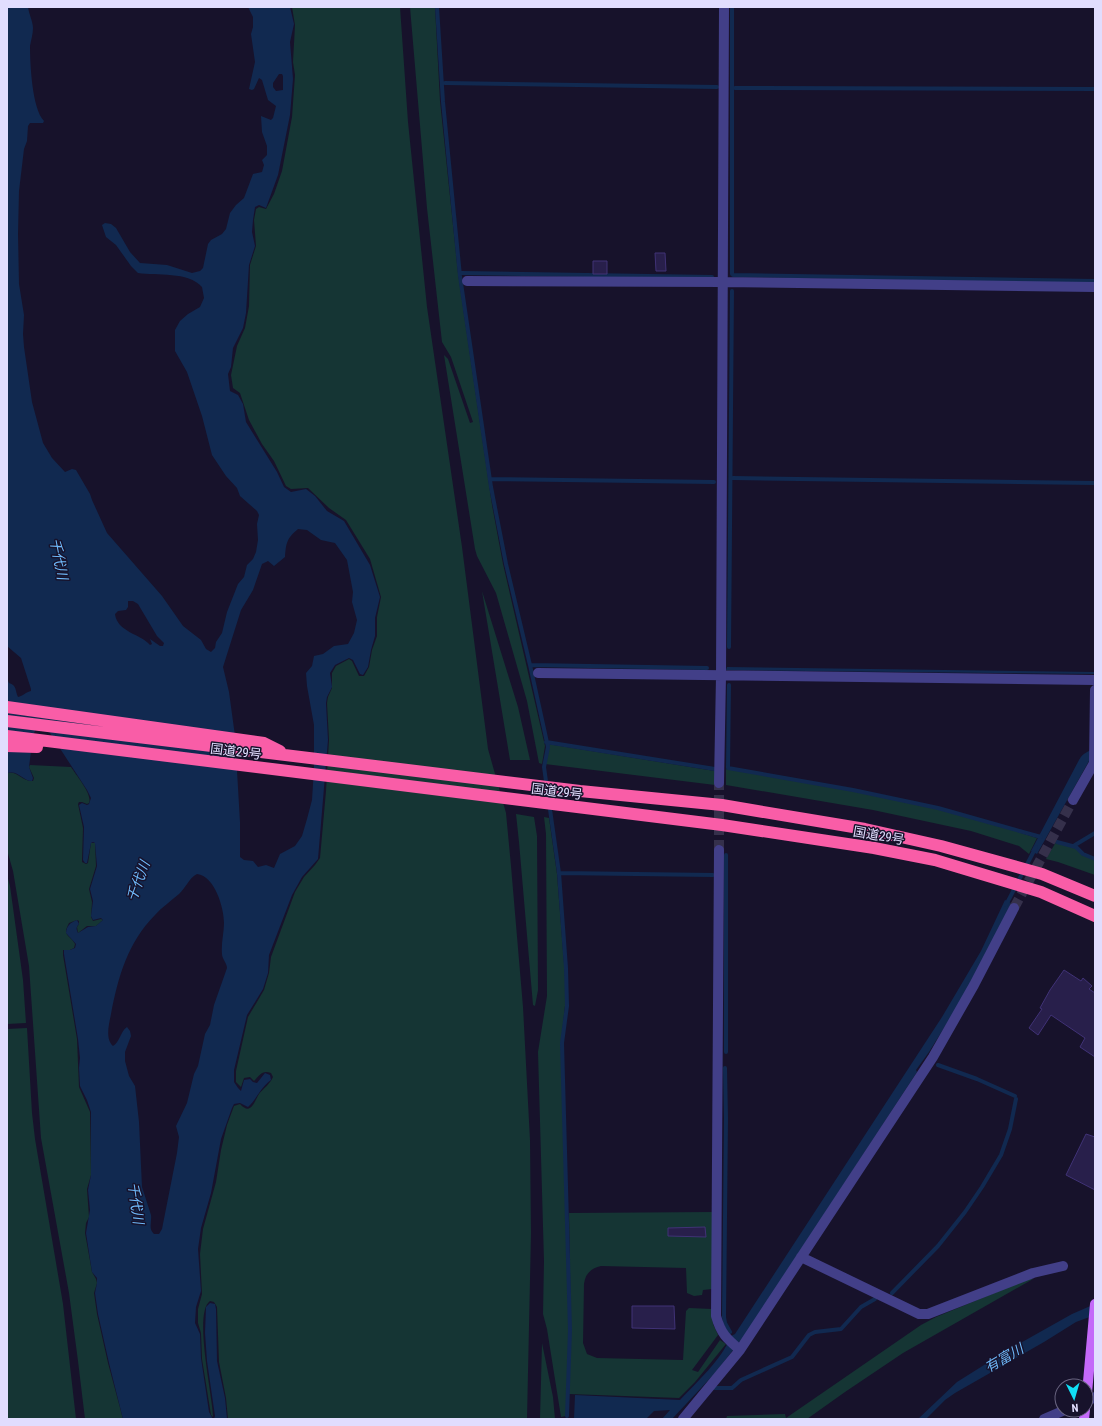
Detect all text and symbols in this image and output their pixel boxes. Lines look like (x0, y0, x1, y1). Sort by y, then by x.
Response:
water label: 千代川 (47, 537, 71, 583)
street label: 国道29号 (209, 741, 263, 762)
street label: 国道29号 (530, 781, 584, 802)
street label: 国道29号 (852, 824, 906, 847)
water label: 千代川 (123, 857, 153, 903)
water label: 千代川 (125, 1181, 147, 1227)
water label: 有富川 (982, 1340, 1028, 1375)
north arrow (1054, 1378, 1094, 1418)
text: N (1071, 1401, 1079, 1414)

